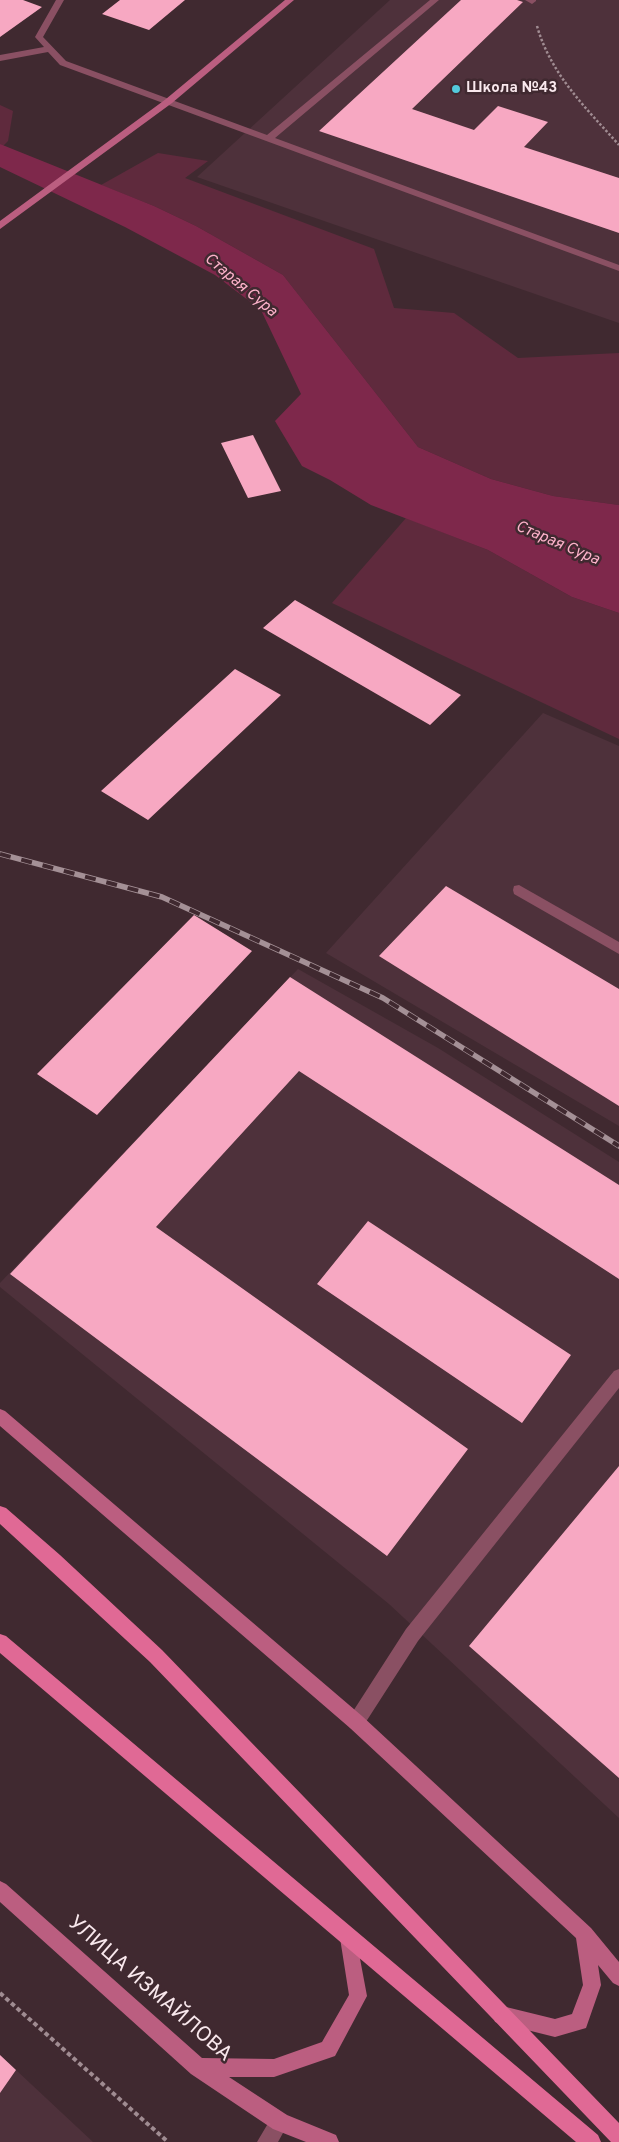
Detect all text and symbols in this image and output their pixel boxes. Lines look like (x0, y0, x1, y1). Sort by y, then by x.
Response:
place label: Школа №43 (466, 80, 557, 98)
marker: Школа №43 (450, 83, 462, 95)
water label: Старая Сура (200, 250, 280, 322)
water label: Старая Сура (512, 518, 602, 570)
street label: УЛИЦА ИЗМАЙЛОВА (62, 1912, 236, 2068)

